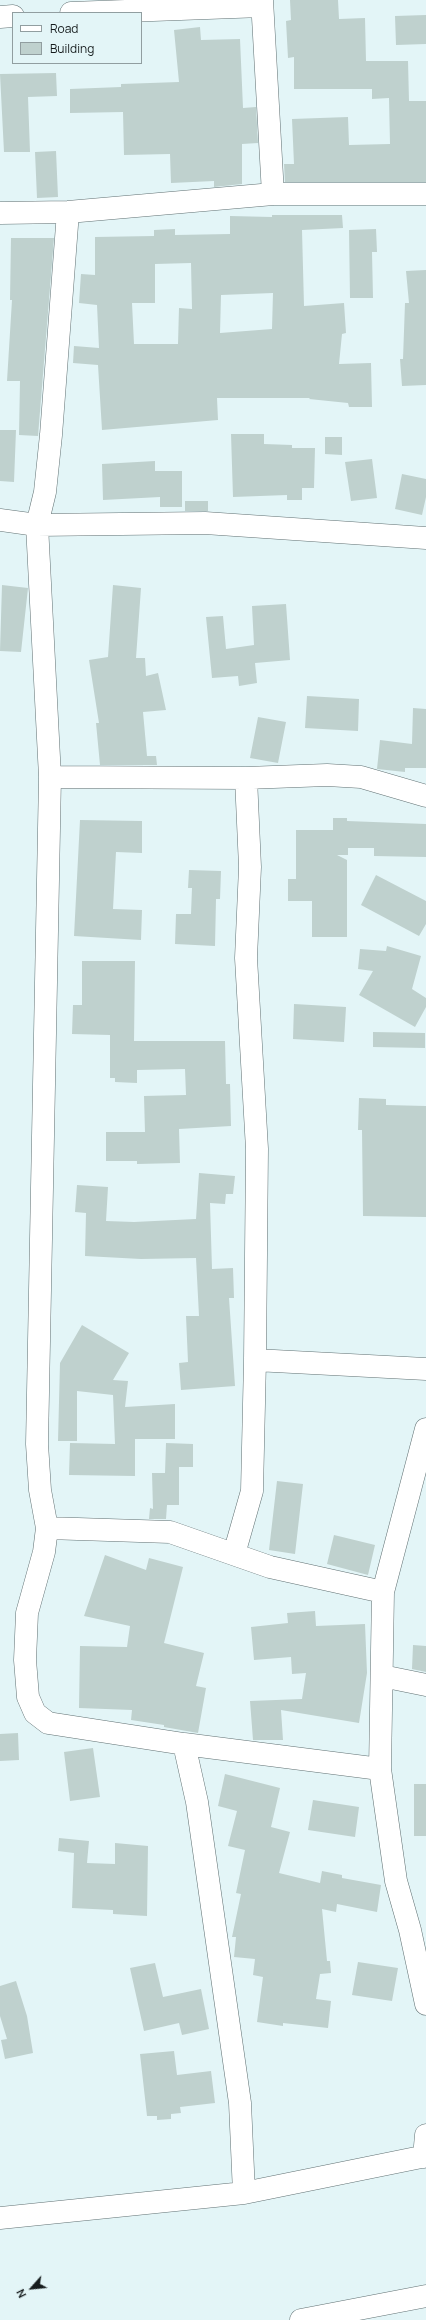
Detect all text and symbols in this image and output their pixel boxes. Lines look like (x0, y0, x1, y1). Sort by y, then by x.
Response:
legend (12, 12, 142, 64)
text: Road (50, 20, 78, 37)
text: Building (50, 40, 94, 57)
north arrow (12, 2268, 52, 2308)
text: N (12, 2287, 29, 2301)

